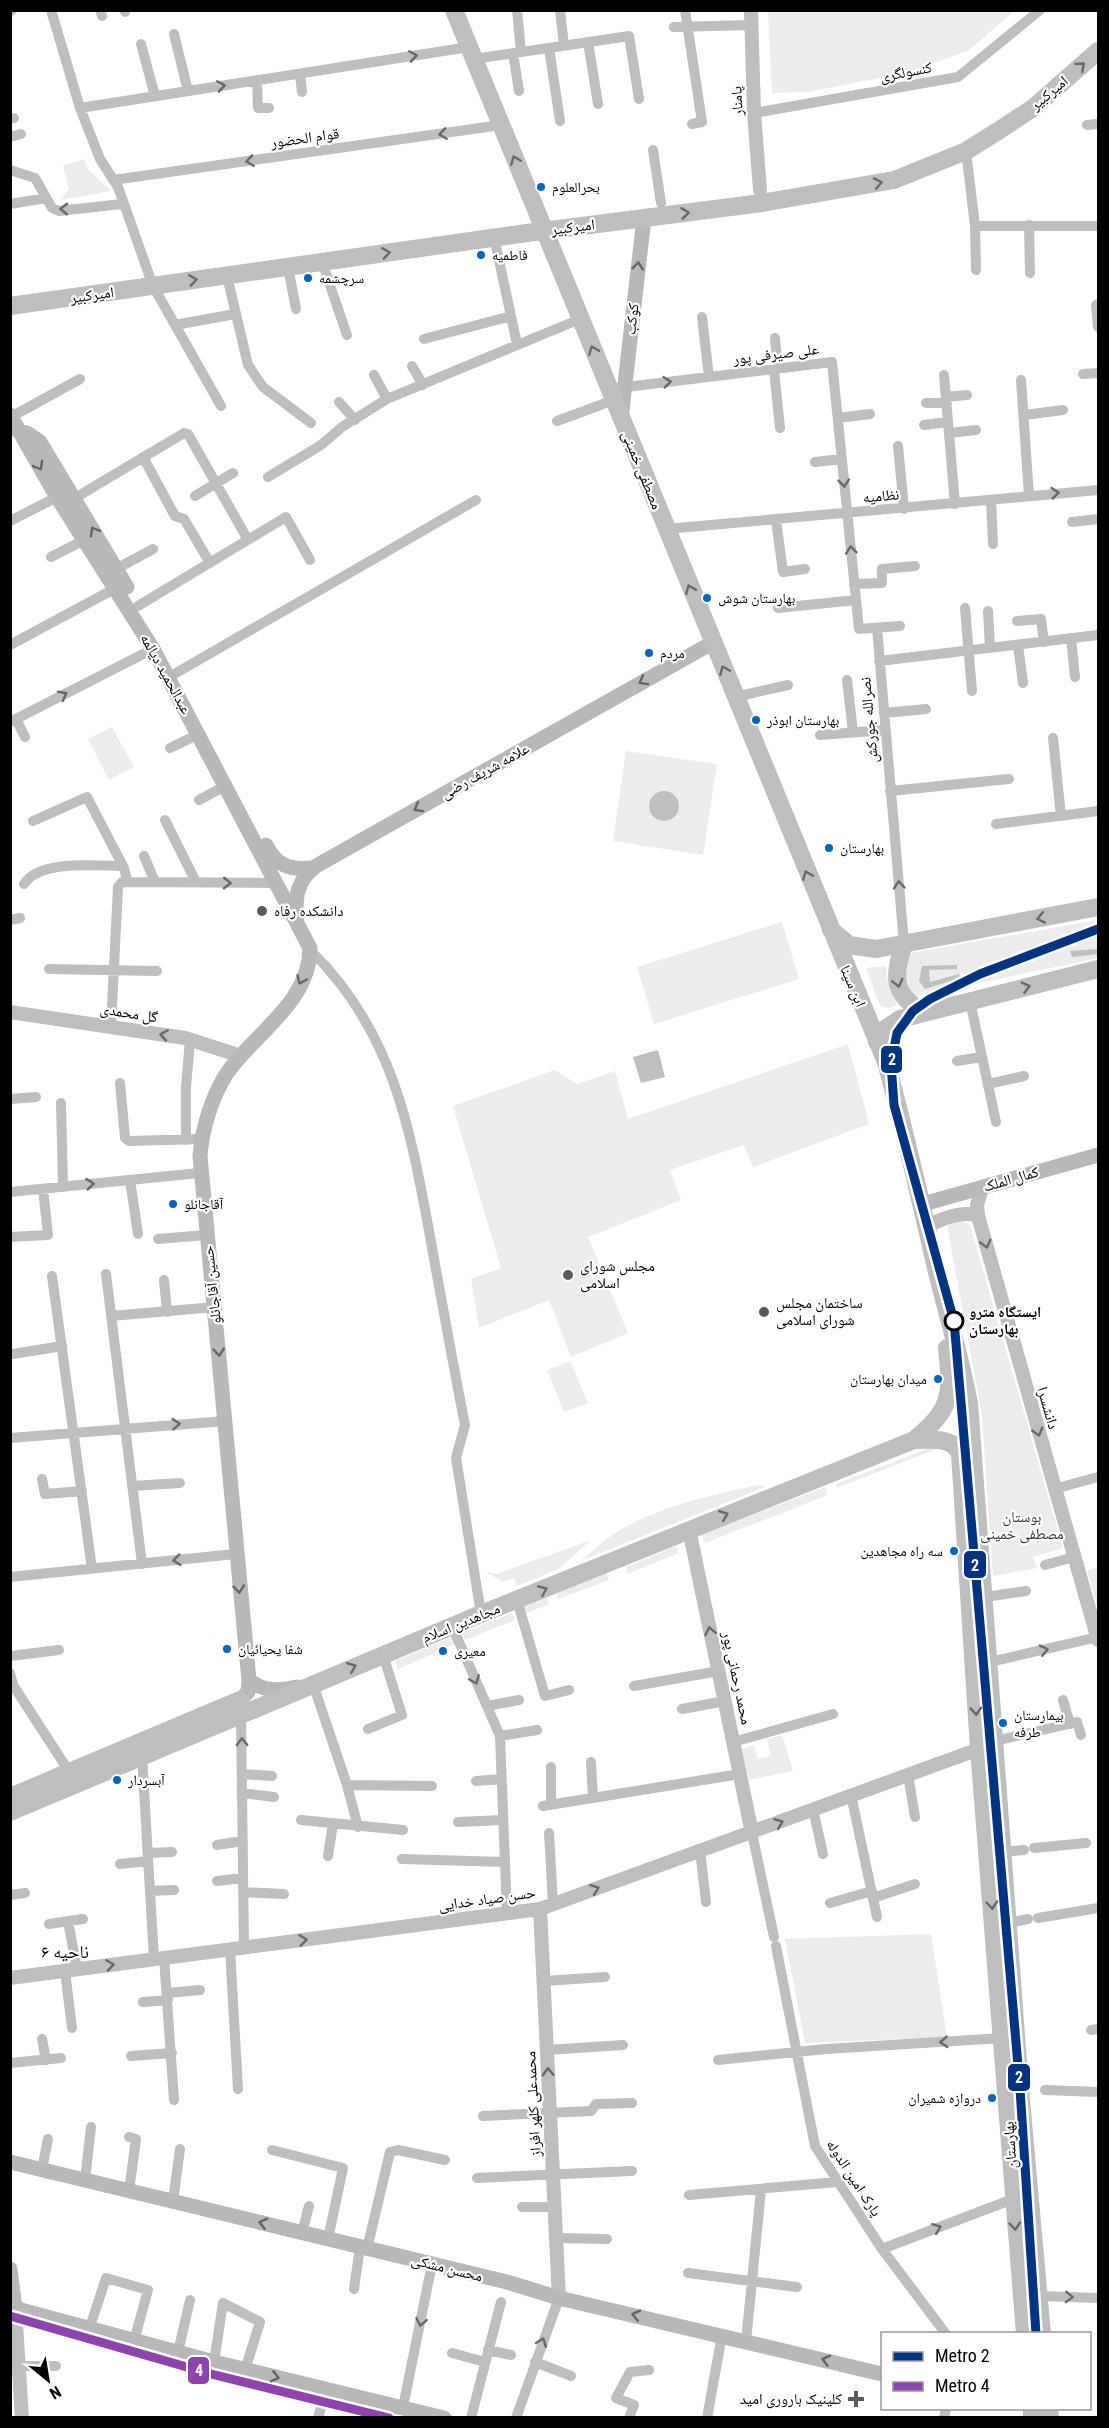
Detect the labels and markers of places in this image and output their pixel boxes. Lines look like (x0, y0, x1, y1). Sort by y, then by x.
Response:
place label: بحرالعلوم (552, 179, 600, 197)
marker: بحرالعلوم (535, 181, 547, 193)
place label: فاطمیه (492, 247, 528, 263)
marker: فاطمیه (475, 249, 487, 261)
place label: سرچشمه (319, 270, 364, 287)
marker: سرچشمه (302, 272, 314, 284)
place label: بهارستان شوش (718, 590, 795, 607)
marker: بهارستان شوش (701, 592, 713, 604)
place label: مردم (660, 645, 685, 663)
marker: مردم (643, 647, 655, 659)
place label: بهارستان ابوذر (766, 712, 839, 729)
marker: بهارستان ابوذر (750, 714, 762, 726)
place label: بهارستان (840, 840, 884, 857)
marker: بهارستان (823, 842, 835, 854)
place label: دانشکده رفاه (274, 902, 343, 920)
marker: دانشکده رفاه (255, 904, 269, 918)
place label: آقاجانلو (184, 1196, 223, 1213)
marker: آقاجانلو (167, 1198, 179, 1210)
place label: مجلس شورای اسلامی (580, 1257, 655, 1293)
marker: مجلس شورای اسلامی (561, 1268, 575, 1282)
place label: ساختمان مجلس شورای اسلامی (776, 1294, 863, 1330)
place label: ایستگاه مترو بهارستان (969, 1303, 1041, 1338)
marker: ساختمان مجلس شورای اسلامی (757, 1305, 771, 1319)
marker: ایستگاه مترو بهارستان (944, 1311, 964, 1331)
place label: میدان بهارستان (850, 1371, 927, 1388)
marker: میدان بهارستان (932, 1373, 944, 1385)
place label: سه راه مجاهدین (861, 1543, 943, 1560)
marker: سه راه مجاهدین (948, 1545, 960, 1557)
place label: شفا یحیائیان (238, 1641, 303, 1658)
marker: شفا یحیائیان (221, 1643, 233, 1655)
place label: معیری (454, 1643, 486, 1660)
marker: معیری (437, 1645, 449, 1657)
place label: بیمارستان طرفه (1014, 1707, 1064, 1741)
marker: بیمارستان طرفه (997, 1717, 1009, 1729)
place label: آبسردار (127, 1772, 165, 1789)
marker: آبسردار (111, 1774, 123, 1786)
place label: دروازه شمیران (908, 2090, 981, 2107)
marker: دروازه شمیران (986, 2092, 998, 2104)
place label: کلینیک باروری امید (740, 2390, 842, 2409)
marker: کلینیک باروری امید (847, 2390, 865, 2408)

